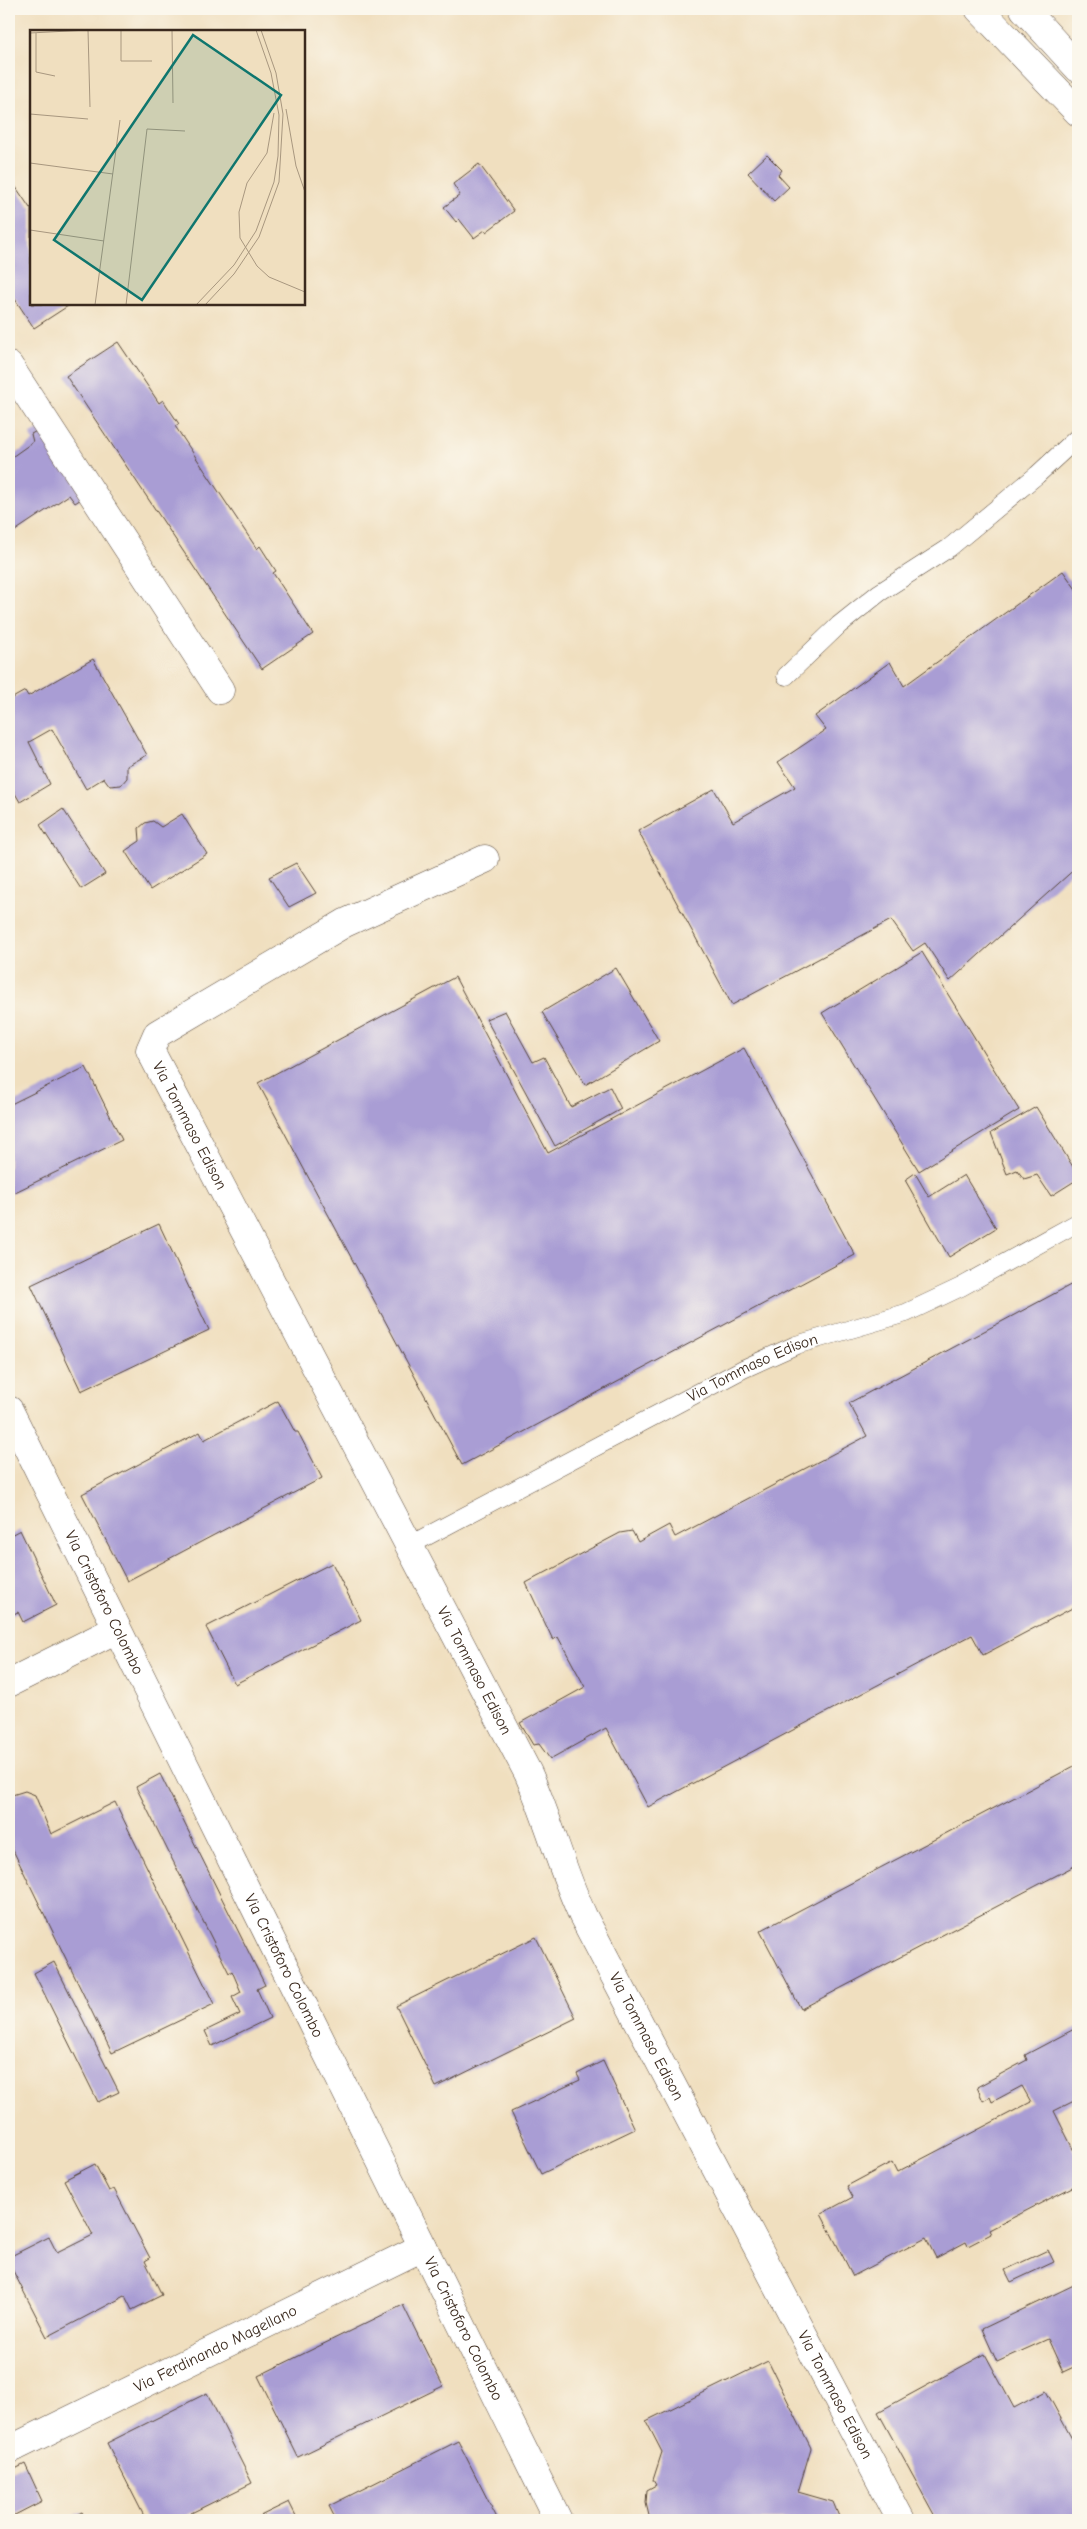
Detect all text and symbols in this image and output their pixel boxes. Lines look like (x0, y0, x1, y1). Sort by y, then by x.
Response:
inset map (30, 30, 305, 305)
street label: Via Tommaso Edison (149, 1058, 230, 1193)
street label: Via Tommaso Edison (684, 1330, 820, 1406)
street label: Via Cristoforo Colombo (61, 1528, 147, 1678)
street label: Via Tommaso Edison (434, 1603, 515, 1738)
street label: Via Cristoforo Colombo (241, 1891, 327, 2041)
street label: Via Tommaso Edison (605, 1969, 687, 2104)
street label: Via Cristoforo Colombo (420, 2254, 507, 2404)
street label: Via Ferdinando Magellano (131, 2301, 300, 2396)
street label: Via Tommaso Edison (794, 2328, 876, 2462)

